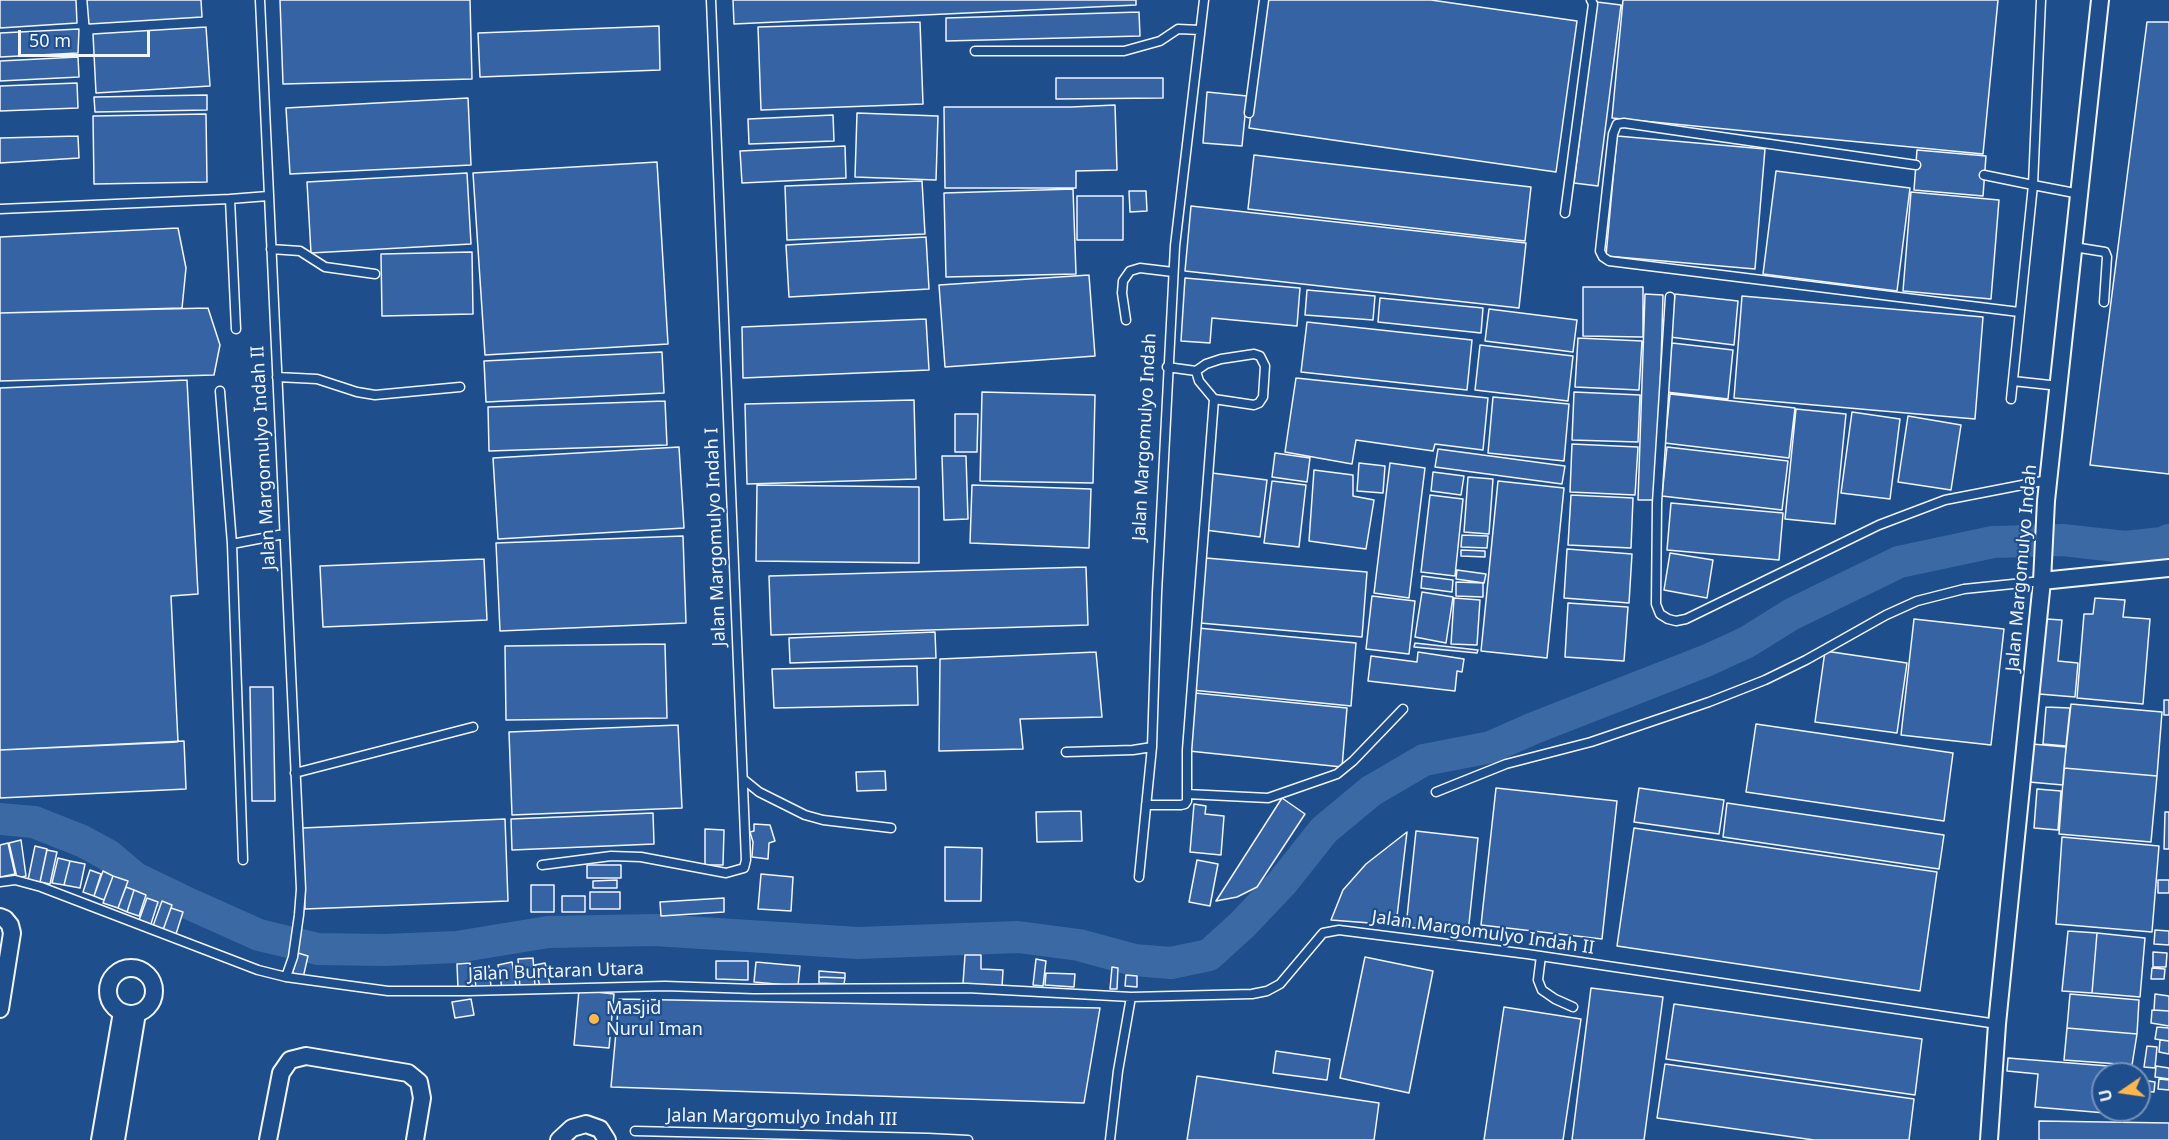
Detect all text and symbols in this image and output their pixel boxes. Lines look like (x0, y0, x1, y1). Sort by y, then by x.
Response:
scale bar (21, 18, 153, 56)
text: 50 m (29, 28, 71, 52)
street label: Jalan Margomulyo Indah (1129, 333, 1161, 541)
street label: Jalan Margomulyo Indah II (247, 345, 281, 571)
street label: Jalan Margomulyo Indah I (701, 427, 731, 647)
street label: Jalan Margomulyo Indah (2002, 463, 2042, 673)
street label: Jalan Margomulyo Indah II (1370, 907, 1596, 959)
street label: Jalan Buntaran Utara (468, 958, 644, 986)
place label: Masjid Nurul Iman (606, 998, 703, 1040)
marker: Masjid Nurul Iman (587, 1012, 601, 1026)
north arrow (2091, 1062, 2151, 1122)
text: U (2093, 1087, 2117, 1104)
street label: Jalan Margomulyo Indah III (666, 1105, 898, 1131)

